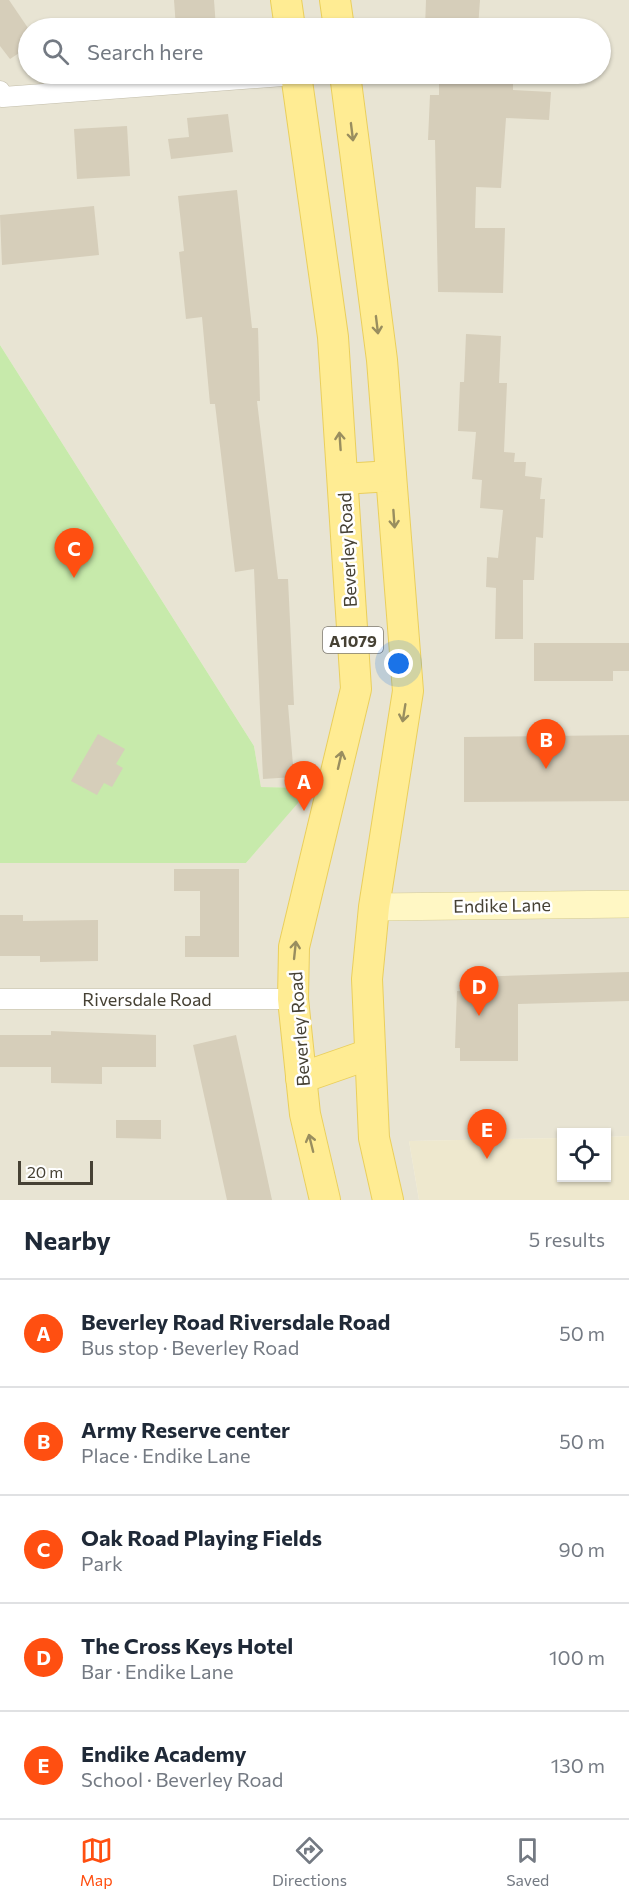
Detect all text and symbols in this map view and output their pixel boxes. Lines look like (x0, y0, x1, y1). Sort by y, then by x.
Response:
search box (18, 18, 611, 84)
icon: search (39, 35, 72, 68)
text: Search here (87, 38, 203, 65)
one-way arrow (347, 121, 358, 141)
one-way arrow (372, 314, 383, 334)
one-way arrow (335, 432, 346, 452)
street label: Beverley Road (333, 492, 361, 608)
one-way arrow (389, 509, 400, 529)
pin: C (54, 528, 94, 578)
road number: A1079 (323, 627, 383, 653)
your location (384, 649, 413, 678)
one-way arrow (399, 703, 410, 723)
pin: B (526, 720, 566, 769)
one-way arrow (334, 751, 346, 770)
pin: A (284, 762, 324, 811)
street label: Endike Lane (453, 893, 551, 917)
one-way arrow (290, 940, 301, 960)
pin: D (460, 966, 498, 1016)
street label: Beverley Road (284, 971, 314, 1087)
street label: Riversdale Road (82, 988, 212, 1010)
pin: E (468, 1110, 506, 1159)
map controls (557, 1128, 611, 1182)
button: locate (557, 1128, 611, 1182)
one-way arrow (304, 1134, 316, 1153)
scale bar (18, 1158, 93, 1186)
text: 20 m (27, 1162, 63, 1181)
text: Nearby (24, 1224, 111, 1255)
text: 5 results (529, 1227, 605, 1251)
text: Beverley Road Riversdale Road (81, 1308, 390, 1335)
text: A (36, 1321, 51, 1345)
text: 50 m (559, 1321, 605, 1345)
text: Bus stop · Beverley Road (81, 1335, 299, 1359)
text: Army Reserve center (81, 1416, 290, 1443)
text: B (37, 1429, 50, 1453)
text: 50 m (559, 1429, 605, 1453)
text: Place · Endike Lane (81, 1443, 251, 1467)
text: Oak Road Playing Fields (81, 1524, 322, 1551)
text: C (37, 1537, 50, 1561)
text: 90 m (559, 1537, 605, 1561)
text: Park (81, 1551, 123, 1575)
text: The Cross Keys Hotel (81, 1632, 293, 1659)
text: D (36, 1645, 51, 1669)
text: 100 m (549, 1645, 605, 1669)
text: Bar · Endike Lane (81, 1659, 233, 1683)
text: Endike Academy (81, 1740, 247, 1767)
text: E (38, 1753, 49, 1777)
text: 130 m (551, 1753, 605, 1777)
text: School · Beverley Road (81, 1767, 283, 1791)
tab: Map (80, 1834, 113, 1889)
tab: Directions (272, 1834, 347, 1889)
tab: Saved (506, 1834, 549, 1889)

